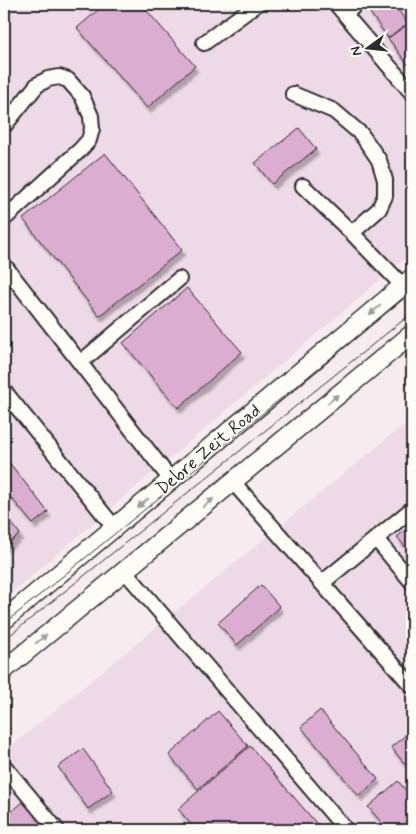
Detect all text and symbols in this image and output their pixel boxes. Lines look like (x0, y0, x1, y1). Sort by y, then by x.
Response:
north arrow (344, 22, 394, 72)
text: N (347, 44, 366, 58)
one-way arrow (369, 304, 382, 315)
one-way arrow (327, 394, 340, 405)
street label: Debre Zeit Road (151, 399, 266, 501)
one-way arrow (201, 497, 214, 508)
one-way arrow (136, 498, 149, 509)
one-way arrow (35, 633, 48, 644)

